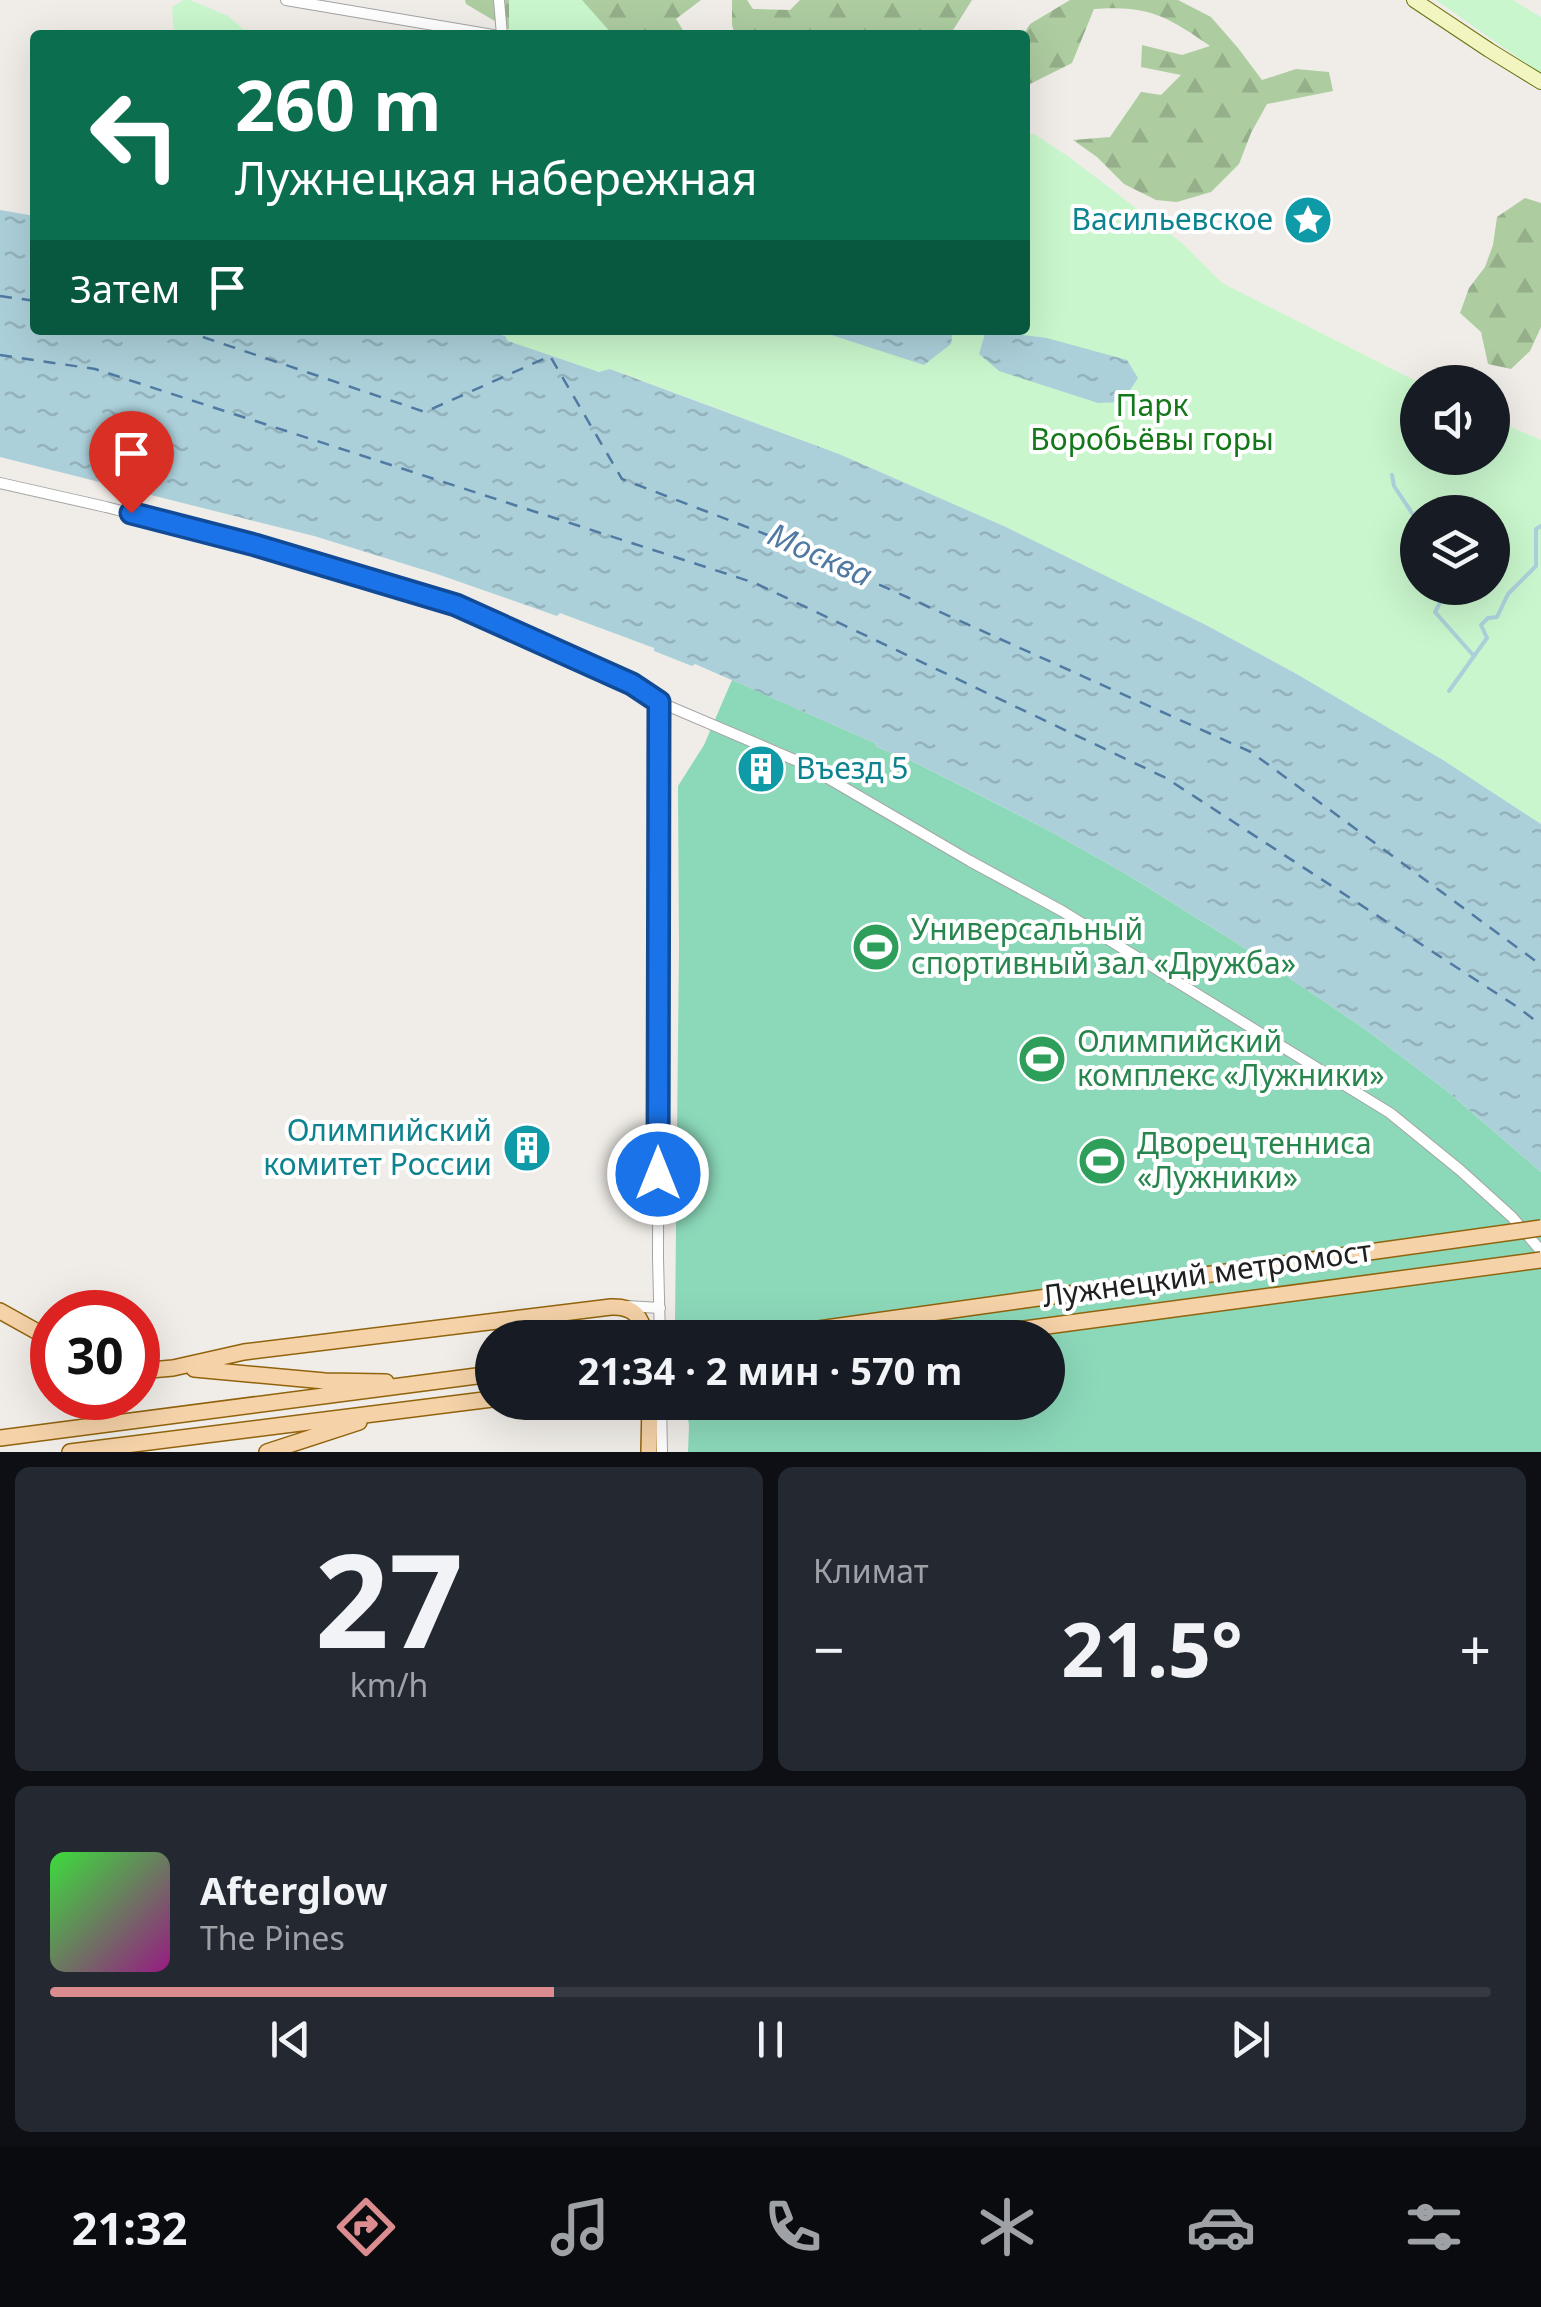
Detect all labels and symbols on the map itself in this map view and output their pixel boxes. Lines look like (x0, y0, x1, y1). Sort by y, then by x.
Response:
place icon: Васильевское (1282, 194, 1334, 246)
place label: Васильевское (1072, 198, 1273, 239)
park label: Парк Воробьёвы горы (1030, 384, 1274, 459)
pin (89, 411, 174, 514)
water label: Москва (762, 512, 879, 596)
building icon: Въезд 5 (735, 743, 787, 795)
place label: Въезд 5 (796, 747, 909, 788)
place label: Универсальный спортивный зал «Дружба» (911, 908, 1296, 983)
sports icon: Универсальный спортивный зал «Дружба» (850, 921, 902, 973)
place label: Олимпийский комплекс «Лужники» (1077, 1020, 1385, 1095)
sports icon: Олимпийский комплекс «Лужники» (1016, 1033, 1068, 1085)
place label: Олимпийский комитет России (263, 1109, 492, 1184)
building icon: Олимпийский комитет России (501, 1122, 553, 1174)
position arrow (606, 1122, 710, 1226)
place label: Дворец тенниса «Лужники» (1137, 1122, 1372, 1197)
sports icon: Дворец тенниса «Лужники» (1076, 1135, 1128, 1187)
street label: Лужнецкий метромост (1039, 1229, 1374, 1316)
speed limit sign: 30 (30, 1290, 160, 1420)

